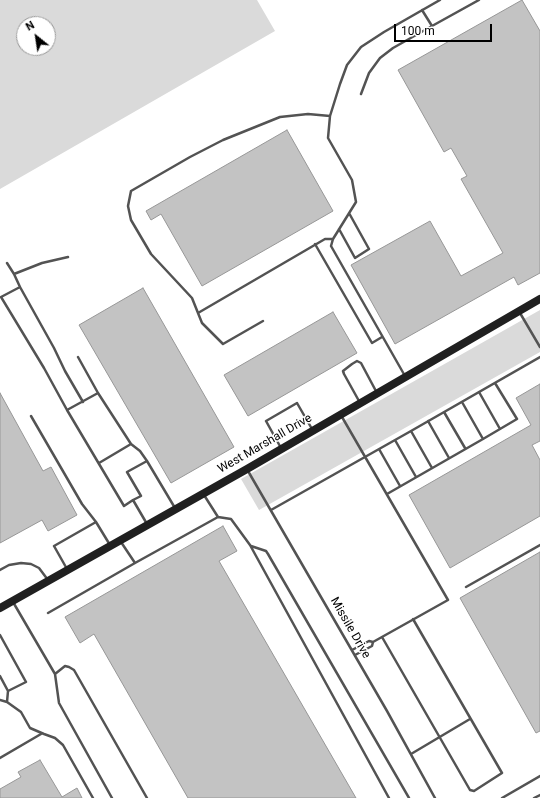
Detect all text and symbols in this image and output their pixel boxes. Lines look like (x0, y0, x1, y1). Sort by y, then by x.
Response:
north arrow (16, 16, 56, 56)
scale bar (396, 16, 494, 42)
text: N (24, 18, 37, 34)
text: 100 m (401, 24, 435, 38)
street label: West Marshall Drive (215, 411, 315, 477)
street label: Missile Drive (327, 595, 373, 661)

